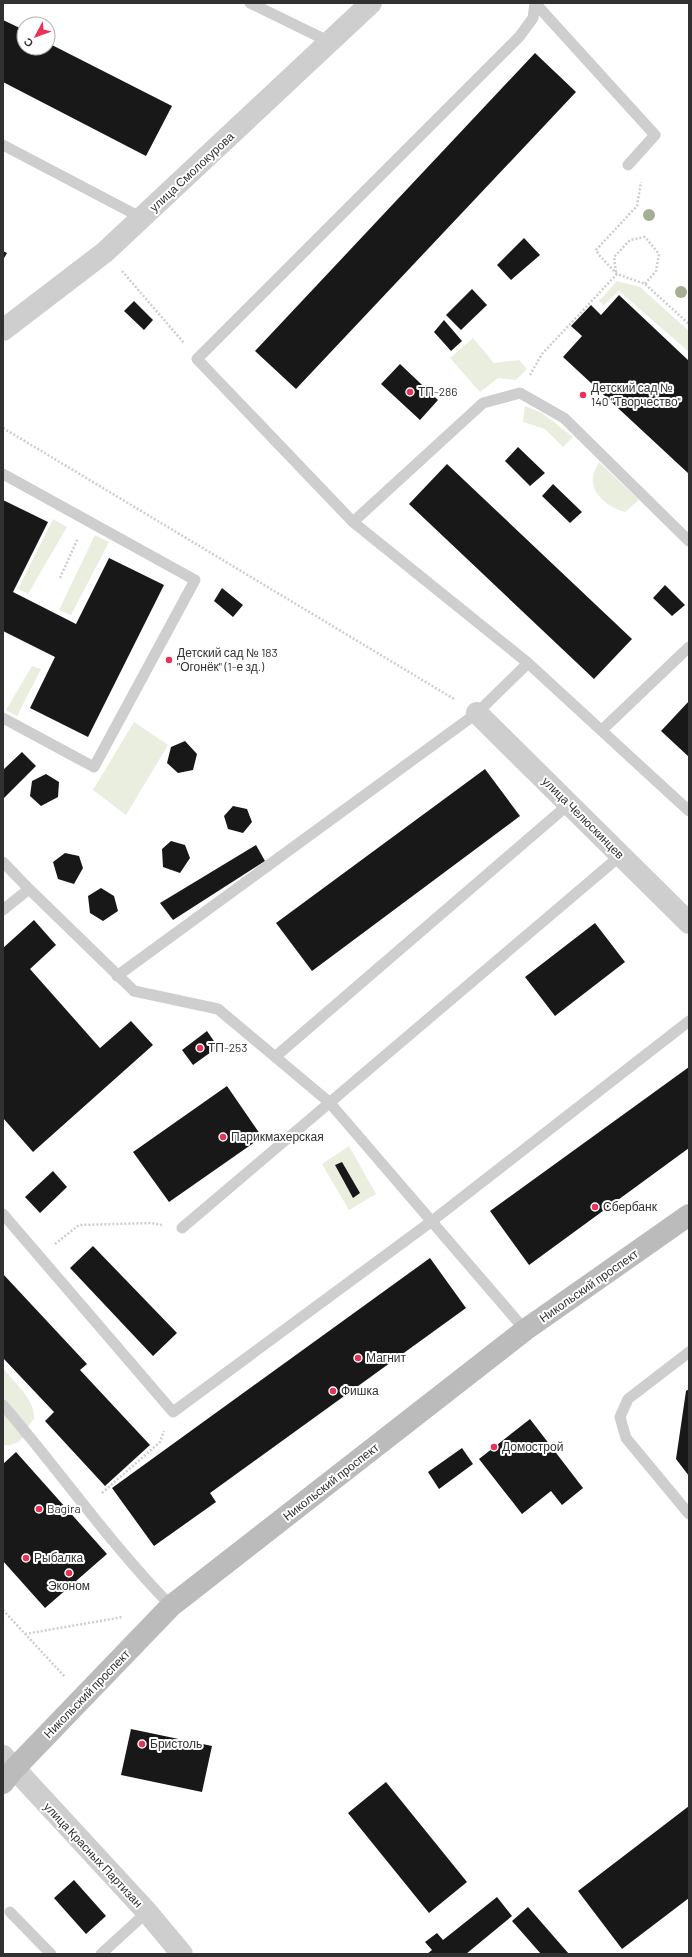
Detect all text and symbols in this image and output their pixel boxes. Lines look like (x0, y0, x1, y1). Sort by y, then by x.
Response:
north arrow (16, 16, 56, 56)
text: С (21, 36, 36, 50)
street label: улица Смолокурова (146, 128, 237, 215)
place label: Детский сад № 140 "Творчество" (591, 380, 681, 409)
place label: ТП-286 (418, 384, 458, 398)
marker: ТП-286 (405, 387, 415, 397)
marker: Детский сад № 140 "Творчество" (578, 390, 588, 400)
place label: Детский сад № 183 "Огонёк" (1-е зд.) (177, 645, 278, 674)
marker: Детский сад № 183 "Огонёк" (1-е зд.) (164, 655, 174, 665)
street label: улица Челюскинцев (539, 773, 628, 862)
place label: ТП-253 (208, 1040, 247, 1054)
marker: ТП-253 (195, 1043, 205, 1053)
place label: Парикмахерская (231, 1129, 324, 1144)
marker: Парикмахерская (218, 1132, 228, 1142)
place label: Сбербанк (603, 1199, 658, 1214)
marker: Сбербанк (590, 1202, 600, 1212)
street label: Никольский проспект (536, 1245, 641, 1325)
place label: Магнит (366, 1350, 407, 1364)
marker: Магнит (353, 1353, 363, 1363)
place label: Фишка (341, 1383, 379, 1397)
marker: Фишка (328, 1386, 338, 1396)
street label: Никольский проспект (280, 1439, 382, 1524)
place label: Домострой (502, 1439, 563, 1454)
marker: Домострой (489, 1442, 499, 1452)
place label: Bagira (47, 1501, 81, 1515)
marker: Bagira (34, 1504, 44, 1514)
place label: Рыбалка (34, 1550, 83, 1564)
marker: Рыбалка (21, 1553, 31, 1563)
marker: Эконом (64, 1568, 74, 1578)
place label: Эконом (48, 1578, 90, 1592)
street label: Никольский проспект (40, 1646, 133, 1741)
place label: Бристоль (150, 1736, 202, 1751)
marker: Бристоль (137, 1739, 147, 1749)
street label: улица Красных Партизан (41, 1799, 146, 1910)

